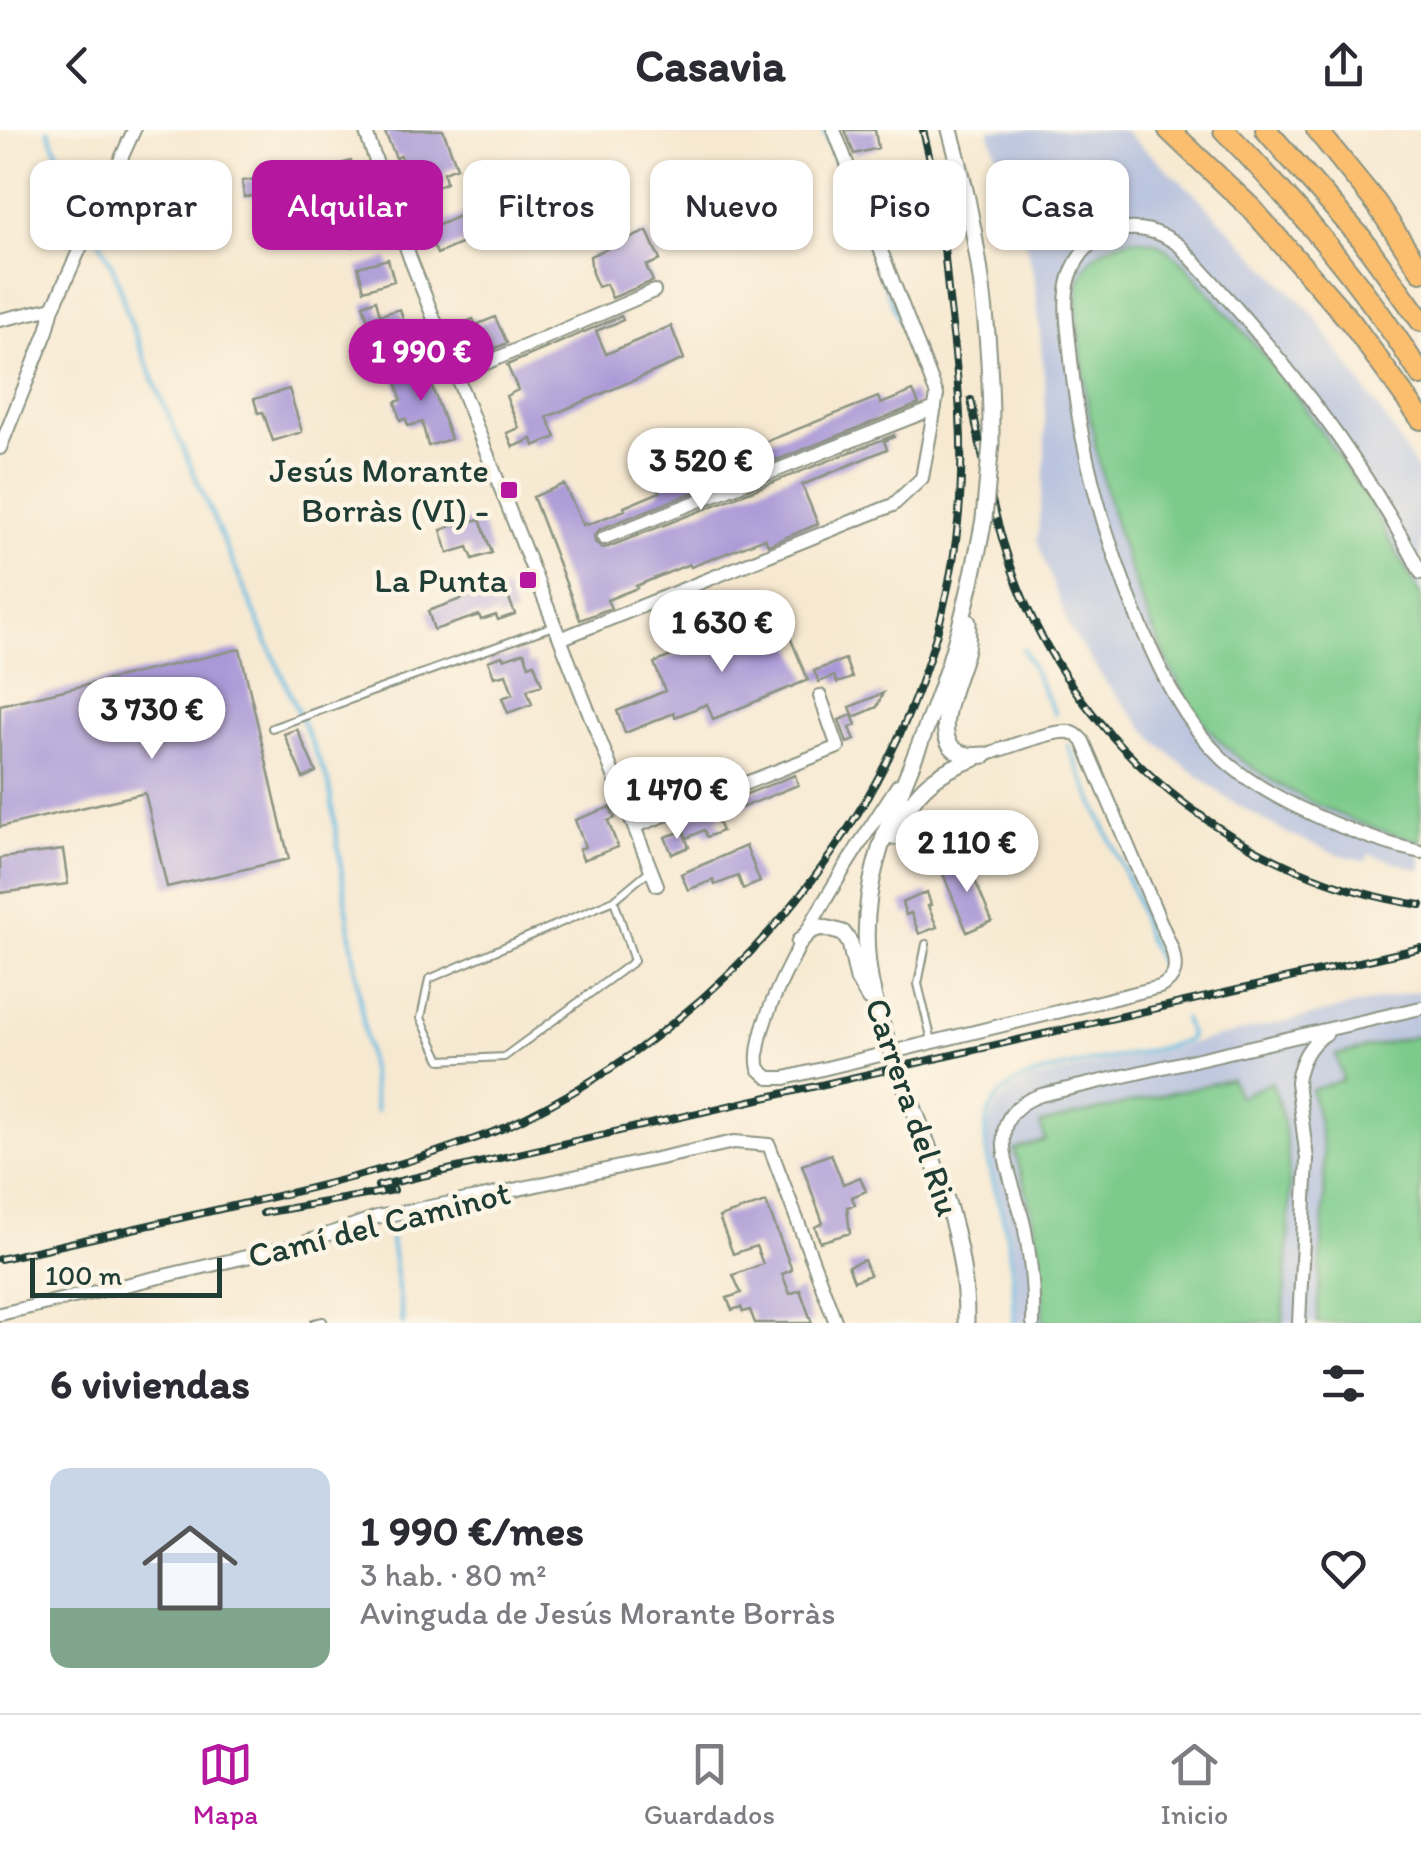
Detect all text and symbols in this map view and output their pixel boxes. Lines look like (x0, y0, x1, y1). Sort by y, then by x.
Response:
icon: back (50, 38, 105, 93)
text: Casavia (635, 38, 786, 92)
icon: share (1316, 38, 1371, 93)
chip: Comprar (30, 160, 232, 250)
chip: Alquilar (252, 160, 443, 250)
chip: Filtros (463, 160, 630, 250)
chip: Nuevo (650, 160, 813, 250)
chip: Piso (833, 160, 966, 250)
chip: Casa (986, 160, 1129, 250)
pin: 1 990 € (329, 319, 513, 404)
text: 1 990 € (371, 332, 471, 370)
pin: 3 520 € (609, 428, 793, 513)
text: 3 520 € (649, 441, 753, 479)
place label: Jesús Morante Borràs (VI) - (269, 449, 489, 531)
marker: Jesús Morante Borràs (VI) - (498, 479, 520, 501)
place label: La Punta (374, 559, 508, 601)
marker: La Punta (517, 569, 539, 591)
pin: 1 630 € (630, 590, 814, 675)
text: 1 630 € (671, 603, 773, 641)
pin: 3 730 € (60, 677, 244, 762)
text: 3 730 € (100, 690, 204, 728)
pin: 1 470 € (585, 757, 769, 842)
text: 1 470 € (626, 770, 728, 808)
pin: 2 110 € (875, 810, 1059, 895)
text: 2 110 € (918, 823, 1016, 861)
street label: Carrera del Riu (856, 993, 970, 1221)
street label: Camí del Caminot (244, 1171, 514, 1277)
scale bar (30, 1253, 222, 1298)
text: 100 m (45, 1258, 122, 1292)
icon: filters (1316, 1356, 1371, 1411)
text: 6 viviendas (50, 1358, 250, 1409)
text: 1 990 €/mes (360, 1505, 584, 1556)
icon: home (130, 1508, 250, 1628)
icon: heart (1316, 1541, 1371, 1596)
text: 3 hab. · 80 m² (360, 1556, 546, 1594)
text: Avinguda de Jesús Morante Borràs (360, 1594, 835, 1632)
tab: Mapa (193, 1737, 258, 1831)
tab: Guardados (644, 1737, 775, 1831)
tab: Inicio (1161, 1737, 1228, 1831)

